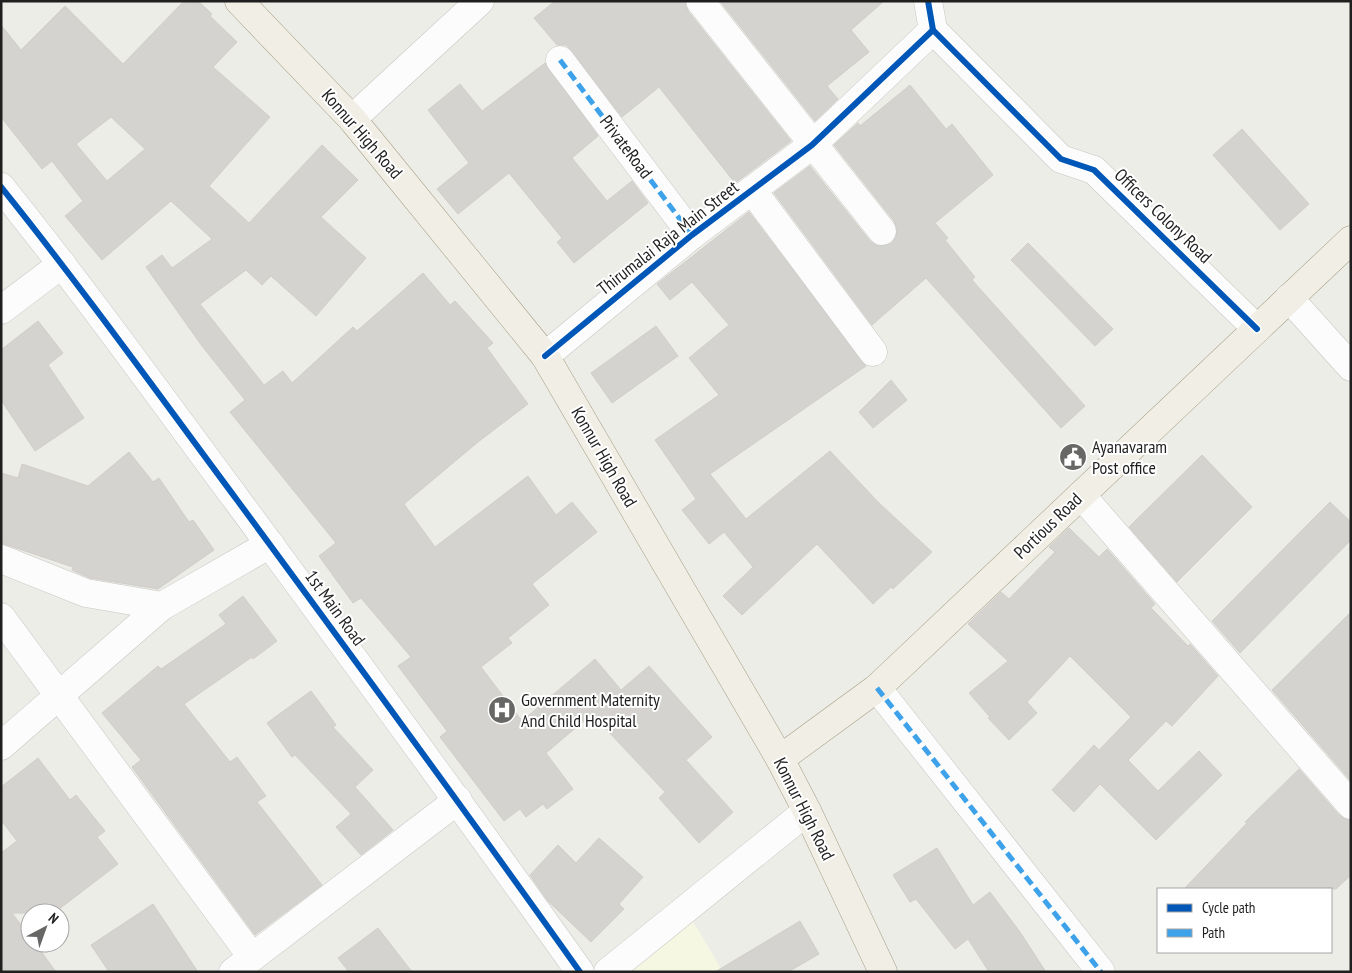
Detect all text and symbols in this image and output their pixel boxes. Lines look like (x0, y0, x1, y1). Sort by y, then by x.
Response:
street label: Konnur High Road (317, 84, 408, 184)
street label: PrivateRoad (595, 110, 658, 183)
street label: Officers Colony Road (1110, 163, 1217, 268)
street label: Thirumalai Raja Main Street (592, 175, 743, 300)
street label: Konnur High Road (566, 402, 642, 511)
place label: Ayanavaram Post office (1092, 435, 1167, 479)
public building icon: Ayanavaram Post office (1058, 442, 1088, 472)
street label: Portious Road (1009, 488, 1086, 564)
street label: 1st Main Road (300, 565, 371, 650)
place label: Government Maternity And Child Hospital (521, 688, 660, 732)
hospital icon: Government Maternity And Child Hospital (487, 695, 517, 725)
street label: Konnur High Road (769, 754, 840, 864)
legend (1157, 888, 1332, 953)
text: Cycle path (1202, 898, 1255, 917)
north arrow (20, 903, 70, 953)
text: N (45, 909, 62, 927)
text: Path (1202, 923, 1225, 942)

